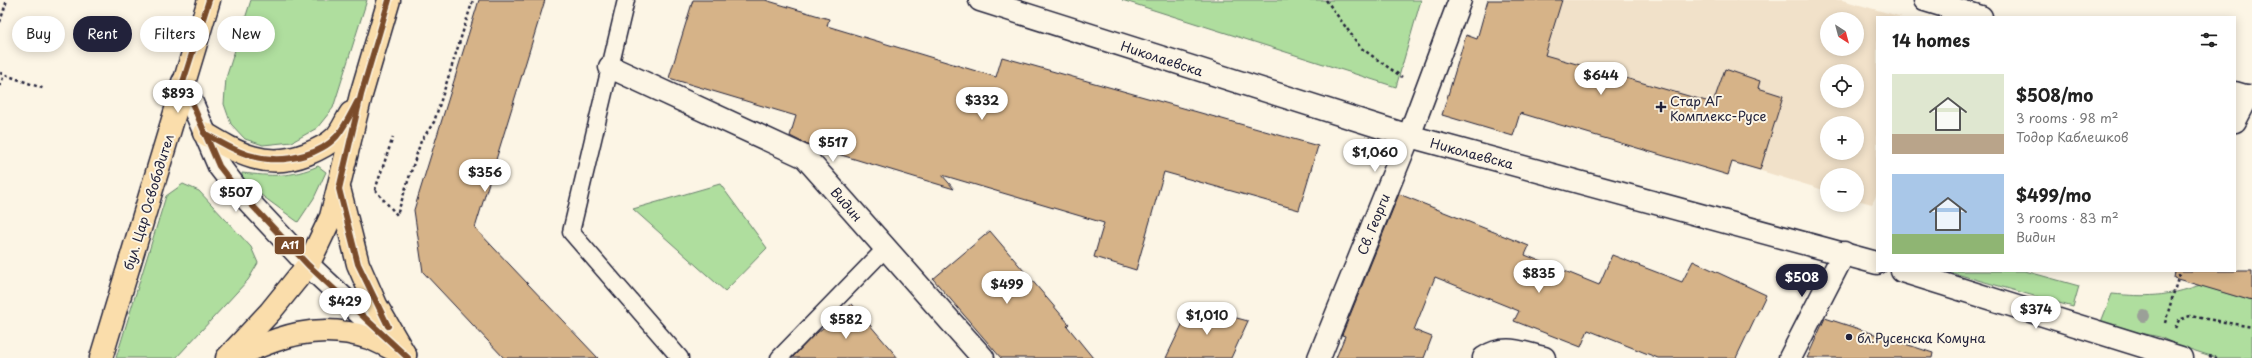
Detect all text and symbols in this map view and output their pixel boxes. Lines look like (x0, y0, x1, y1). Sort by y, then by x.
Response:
north arrow (1820, 12, 1864, 56)
map controls (1820, 12, 1864, 212)
chip: Buy (12, 16, 65, 52)
chip: Rent (73, 16, 132, 52)
chip: Filters (140, 16, 209, 52)
chip: New (217, 16, 275, 52)
text: 14 homes (1892, 27, 1970, 53)
icon: filters (2198, 29, 2220, 51)
street label: Николаевска (1118, 36, 1206, 81)
pin: $644 (1577, 62, 1625, 96)
button: locate (1820, 64, 1864, 108)
text: $644 (1583, 65, 1619, 84)
pin: $893 (154, 80, 202, 114)
text: $508/mo (2016, 82, 2093, 108)
text: $893 (162, 83, 194, 102)
pin: $332 (958, 87, 1006, 121)
text: $332 (965, 90, 999, 109)
icon: home (1924, 90, 1972, 138)
place label: Стар АГ Комплекс-Русе (1670, 91, 1767, 125)
marker: Стар АГ Комплекс-Русе (1655, 101, 1667, 113)
text: 3 rooms · 98 m² (2016, 108, 2118, 127)
button: + (1820, 116, 1864, 160)
text: Тодор Каблешков (2016, 127, 2128, 146)
pin: $517 (809, 129, 857, 163)
street label: бул. Цар Освободител (118, 131, 178, 272)
text: $517 (818, 132, 848, 151)
street label: Николаевска (1428, 133, 1517, 173)
pin: $1,060 (1342, 139, 1408, 173)
text: $1,060 (1352, 142, 1398, 161)
pin: $356 (461, 159, 509, 193)
text: $356 (468, 162, 502, 181)
button: − (1820, 168, 1864, 212)
pin: $507 (212, 179, 260, 213)
text: $507 (219, 182, 253, 201)
text: $499/mo (2016, 182, 2091, 208)
street label: Видин (827, 183, 867, 225)
icon: home (1924, 190, 1972, 238)
street label: Св. Георги (1352, 191, 1394, 257)
text: 3 rooms · 83 m² (2016, 208, 2119, 227)
text: Видин (2016, 227, 2056, 246)
line badge: А11 (274, 236, 305, 255)
text: А11 (281, 236, 299, 253)
pin: $835 (1515, 260, 1563, 294)
text: $835 (1522, 263, 1556, 282)
pin: $508 (1778, 264, 1826, 298)
text: $508 (1785, 267, 1819, 286)
pin: $499 (983, 271, 1031, 305)
text: $499 (991, 274, 1023, 293)
pin: $429 (321, 288, 369, 322)
text: $429 (328, 291, 362, 310)
pin: $374 (2012, 296, 2060, 330)
text: $374 (2020, 299, 2052, 318)
pin: $1,010 (1174, 302, 1240, 336)
text: $1,010 (1186, 305, 1228, 324)
pin: $582 (822, 306, 870, 340)
text: $582 (829, 309, 863, 328)
place label: бл.Русенска Комуна (1857, 328, 1986, 347)
marker: бл.Русенска Комуна (1844, 332, 1854, 342)

